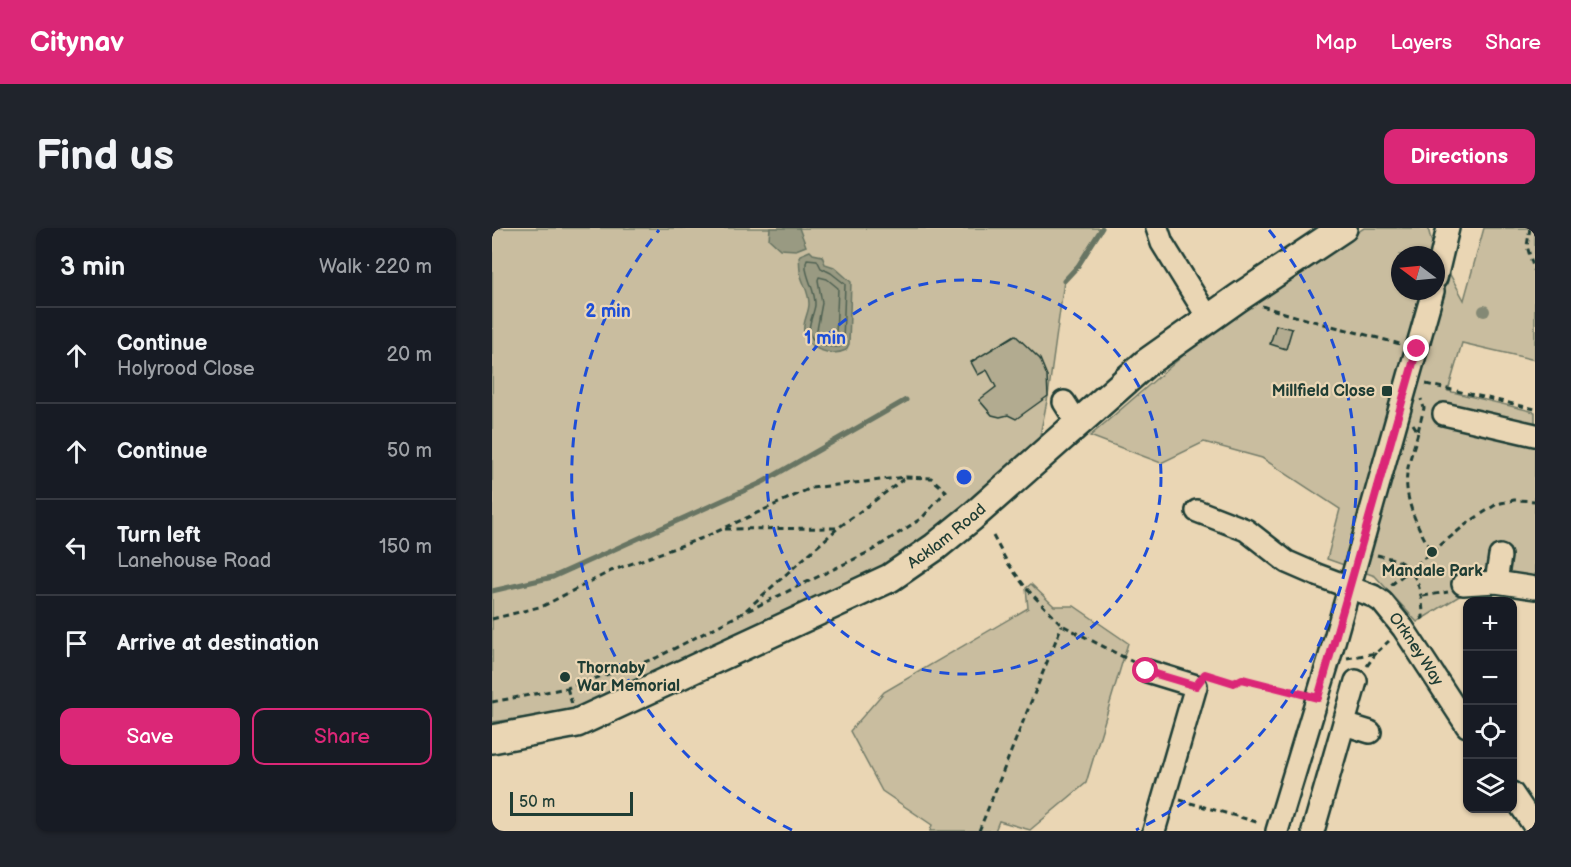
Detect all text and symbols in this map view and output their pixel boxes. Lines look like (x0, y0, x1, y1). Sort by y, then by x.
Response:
text: Citynav (30, 26, 124, 59)
text: Map (1315, 30, 1357, 55)
text: Layers (1390, 30, 1452, 55)
text: Share (1485, 30, 1541, 55)
button: Directions (1384, 129, 1535, 184)
text: Find us (36, 131, 174, 182)
north arrow (1391, 246, 1445, 300)
text: 3 min (60, 252, 125, 283)
text: Walk · 220 m (319, 255, 432, 279)
text: 2 min (585, 301, 631, 322)
text: 1 min (804, 328, 846, 349)
text: Continue (117, 330, 207, 357)
route end (1403, 335, 1429, 361)
icon: ahead (60, 339, 93, 372)
text: 20 m (387, 343, 432, 367)
text: Holyrood Close (117, 357, 255, 381)
place label: Millfield Close (1272, 382, 1375, 401)
marker: Millfield Close (1380, 384, 1394, 398)
icon: ahead (60, 435, 93, 468)
text: Continue (117, 438, 207, 465)
text: 50 m (387, 439, 432, 463)
centre of rings (954, 467, 974, 487)
street label: Acklam Road (904, 500, 990, 573)
text: Turn left (117, 522, 201, 549)
icon: left (60, 531, 93, 564)
text: 150 m (379, 535, 432, 559)
marker: Mandale Park (1425, 545, 1439, 559)
text: Lanehouse Road (117, 549, 271, 573)
place label: Mandale Park (1381, 562, 1483, 581)
map controls (1463, 597, 1517, 813)
button: + (1463, 597, 1517, 651)
street label: Orkney Way (1385, 609, 1448, 690)
icon: arrive (60, 627, 93, 660)
text: Arrive at destination (117, 630, 319, 657)
button: − (1463, 651, 1517, 705)
route start (1132, 657, 1158, 683)
place label: Thornaby War Memorial (577, 659, 680, 696)
marker: Thornaby War Memorial (558, 670, 572, 684)
button: locate (1463, 705, 1517, 759)
button: Save (60, 708, 240, 765)
button: Share (252, 708, 432, 765)
button: layers (1463, 759, 1517, 813)
scale bar (510, 789, 633, 816)
text: 50 m (519, 793, 555, 812)

